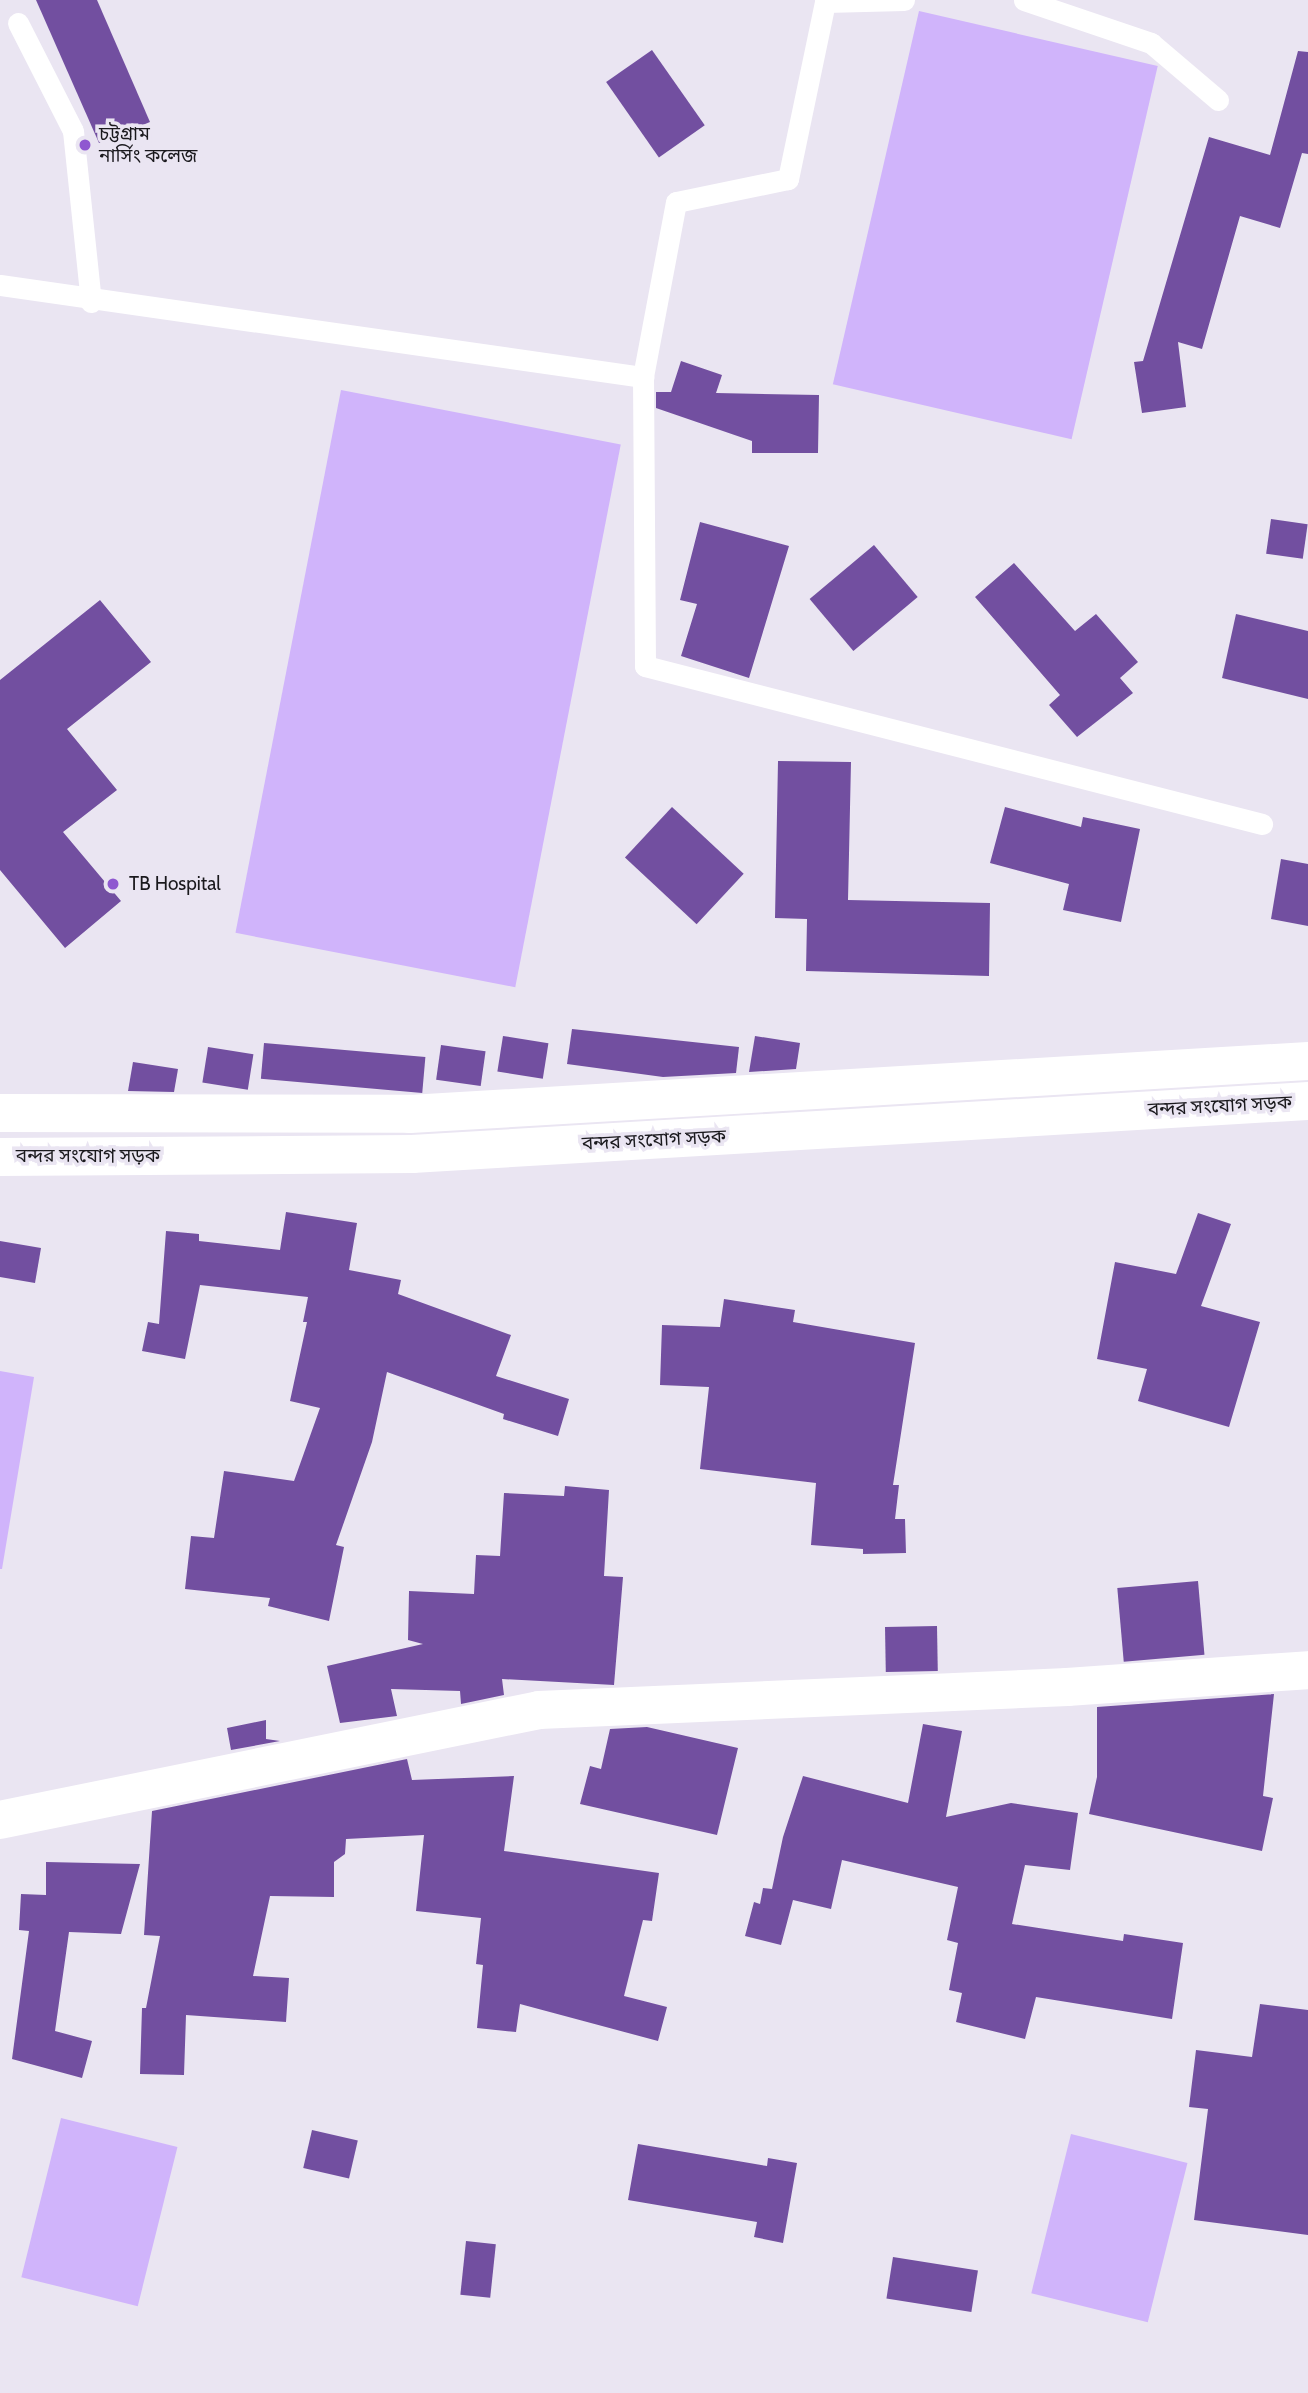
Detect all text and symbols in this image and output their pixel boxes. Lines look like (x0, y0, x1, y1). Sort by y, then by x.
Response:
place label: চট্টগ্রাম নার্সিং কলেজ (99, 123, 197, 167)
marker: চট্টগ্রাম নার্সিং কলেজ (77, 137, 93, 153)
place label: TB Hospital (129, 873, 221, 895)
marker: TB Hospital (103, 874, 123, 894)
street label: বন্দর সংযোগ সড়ক (1147, 1091, 1293, 1121)
street label: বন্দর সংযোগ সড়ক (581, 1125, 727, 1155)
street label: বন্দর সংযোগ সড়ক (16, 1145, 160, 1167)

